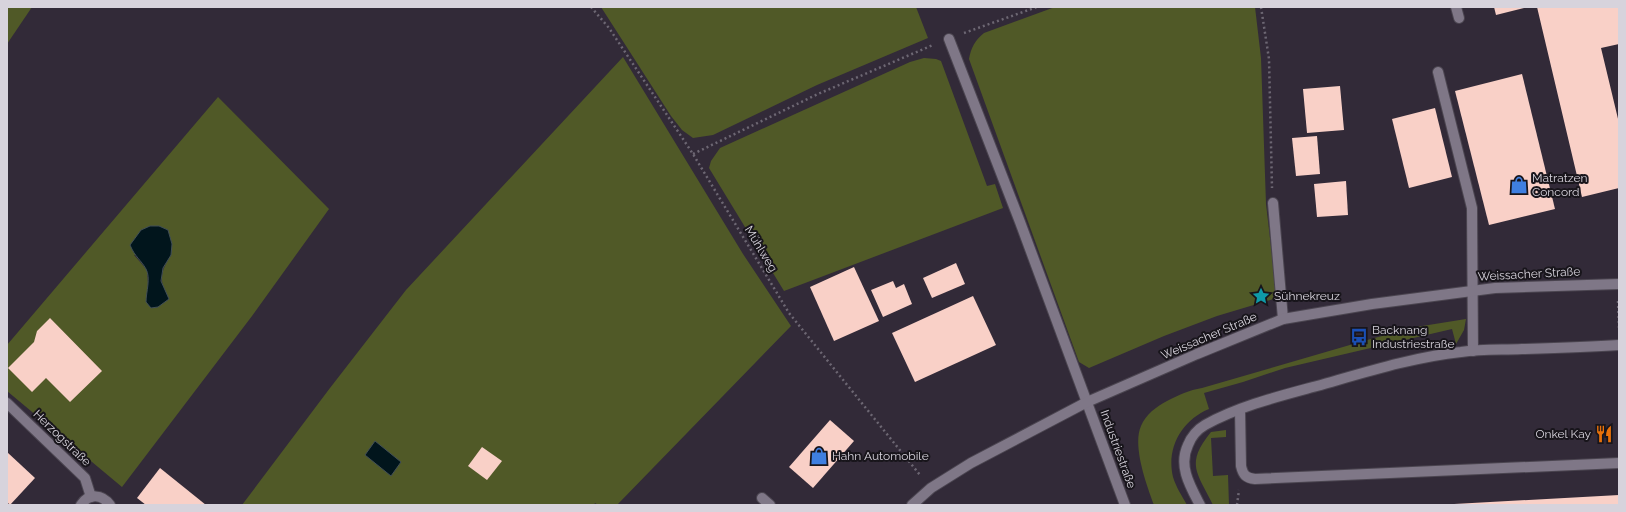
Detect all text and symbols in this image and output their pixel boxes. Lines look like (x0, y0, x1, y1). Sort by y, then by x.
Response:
place label: Matratzen Concord (1532, 171, 1588, 199)
shop icon: Matratzen Concord (1509, 175, 1529, 195)
street label: Mühlweg (742, 223, 780, 275)
street label: Weissacher Straße (1477, 264, 1581, 284)
place icon: Sühnekreuz (1251, 286, 1271, 306)
place label: Sühnekreuz (1274, 289, 1340, 303)
street label: Weissacher Straße (1159, 309, 1259, 363)
place label: Backnang Industriestraße (1372, 323, 1454, 351)
bus stop icon: Backnang Industriestraße (1349, 327, 1369, 347)
street label: Herzogstraße (30, 407, 94, 469)
street label: Industriestraße (1097, 408, 1139, 490)
restaurant icon: Onkel Kay (1594, 424, 1614, 444)
place label: Onkel Kay (1535, 427, 1591, 441)
shop icon: Hahn Automobile (809, 446, 829, 466)
place label: Hahn Automobile (832, 449, 929, 463)

